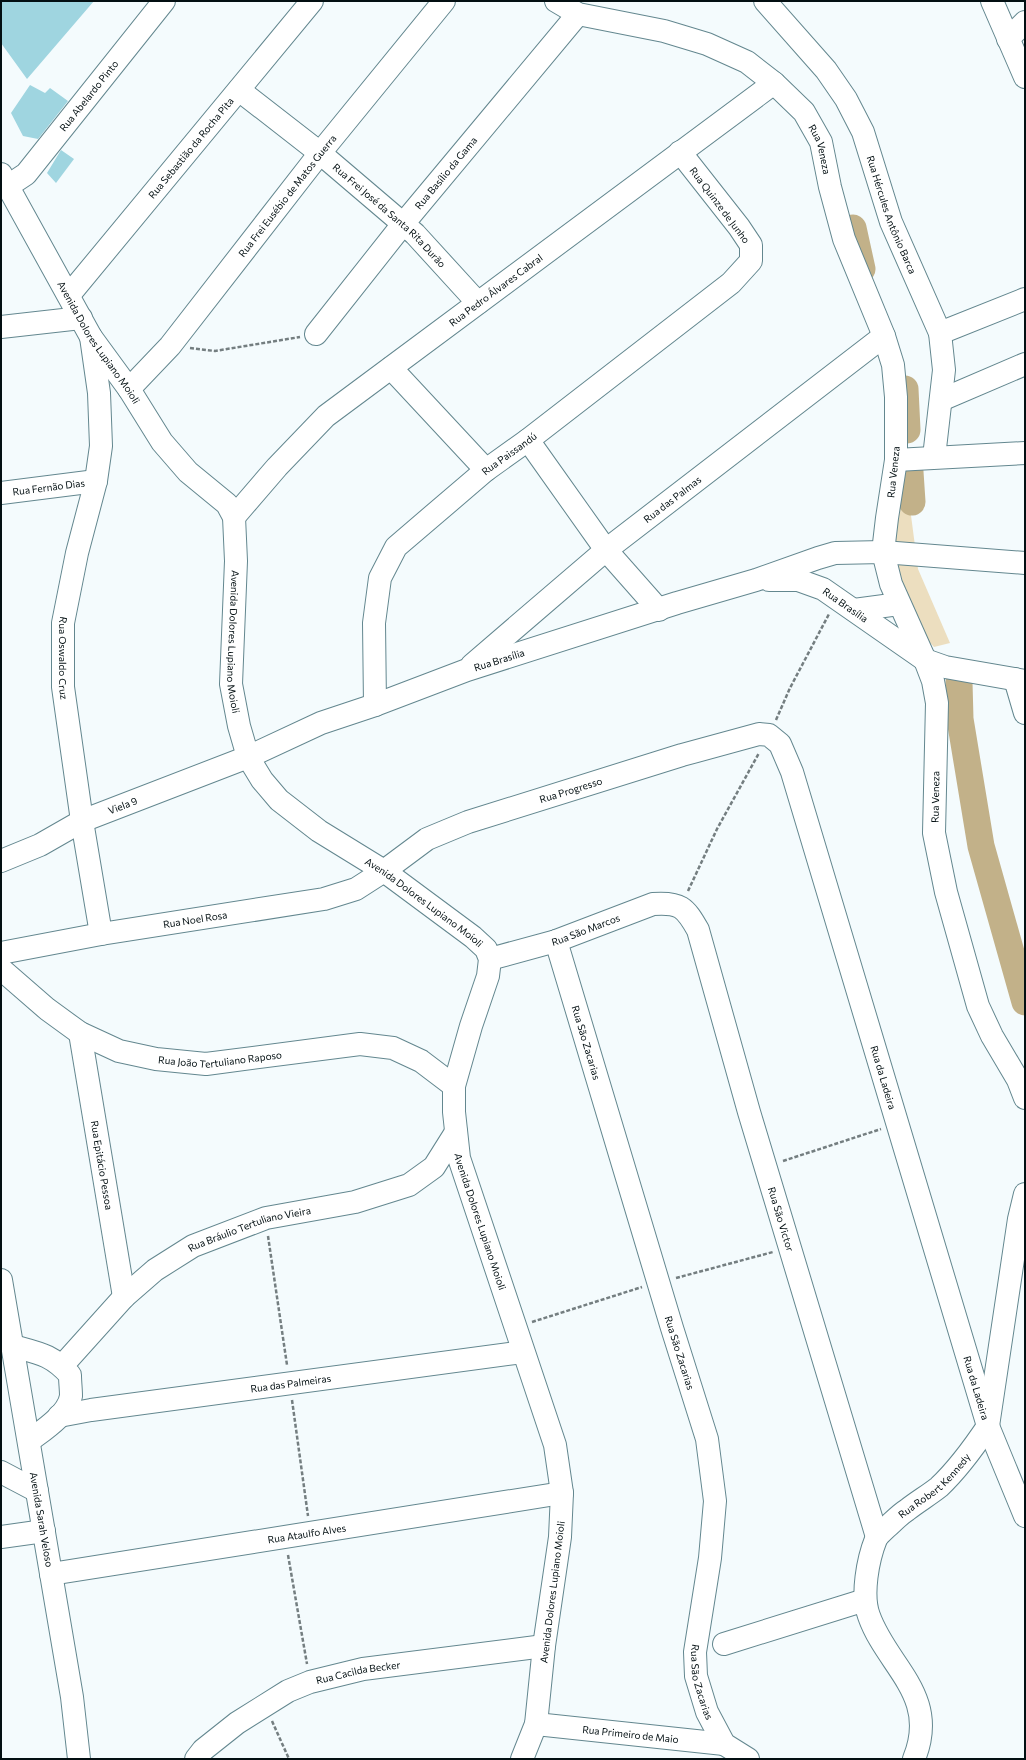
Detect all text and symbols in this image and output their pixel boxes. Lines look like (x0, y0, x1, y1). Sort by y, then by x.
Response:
street label: Rua Abelardo Pinto (57, 58, 121, 133)
street label: Rua Sebastião da Rocha Pita (145, 95, 236, 201)
street label: Rua Veneza (806, 122, 833, 175)
street label: Rua Frei Eusébio de Matos Guerra (236, 132, 339, 259)
street label: Rua Basílio da Gama (412, 134, 479, 211)
street label: Rua Hércules Antônio Barca (865, 154, 919, 276)
street label: Rua Frei José da Santa Rita Durão (331, 161, 448, 270)
street label: Rua Quinze de Junho (687, 164, 753, 246)
street label: Rua Pedro Álvares Cabral (447, 251, 545, 329)
street label: Avenida Dolores Lupiano Moioli (55, 279, 143, 406)
street label: Rua Paissandú (479, 430, 539, 477)
street label: Rua Veneza (884, 445, 902, 499)
street label: Rua das Palmas (641, 473, 704, 525)
street label: Rua Fernão Dias (12, 476, 86, 497)
street label: Avenida Dolores Lupiano Moioli (225, 570, 242, 714)
street label: Rua Brasília (821, 585, 871, 625)
street label: Rua Oswaldo Cruz (57, 616, 71, 700)
street label: Rua Brasília (472, 646, 526, 673)
street label: Rua Veneza (929, 771, 941, 823)
street label: Rua Progresso (538, 774, 604, 805)
street label: Viela 9 (106, 794, 139, 816)
street label: Avenida Dolores Lupiano Moioli (363, 855, 486, 949)
street label: Rua Noel Rosa (162, 908, 228, 930)
street label: Rua São Marcos (550, 911, 622, 948)
street label: Rua São Zacarias (570, 1004, 603, 1082)
street label: Rua da Ladeira (868, 1044, 899, 1111)
street label: Rua João Tertuliano Raposo (158, 1048, 282, 1070)
street label: Rua Epitácio Pessoa (89, 1120, 115, 1211)
street label: Avenida Dolores Lupiano Moioli (453, 1153, 509, 1291)
street label: Rua São Victor (766, 1185, 797, 1253)
street label: Rua Bráulio Tertuliano Vieira (185, 1204, 312, 1254)
street label: Rua São Zacarias (663, 1314, 697, 1392)
street label: Rua da Ladeira (961, 1354, 992, 1421)
street label: Rua das Palmeiras (250, 1372, 332, 1395)
street label: Rua Robert Kennedy (896, 1451, 973, 1520)
street label: Avenida Sarah Veloso (28, 1471, 56, 1568)
street label: Avenida Dolores Lupiano Moioli (537, 1520, 567, 1664)
street label: Rua Ataulfo Alves (267, 1521, 347, 1546)
street label: Rua São Zacarias (689, 1643, 716, 1722)
street label: Rua Cacilda Becker (315, 1658, 401, 1686)
street label: Rua Primeiro de Maio (582, 1723, 679, 1745)

